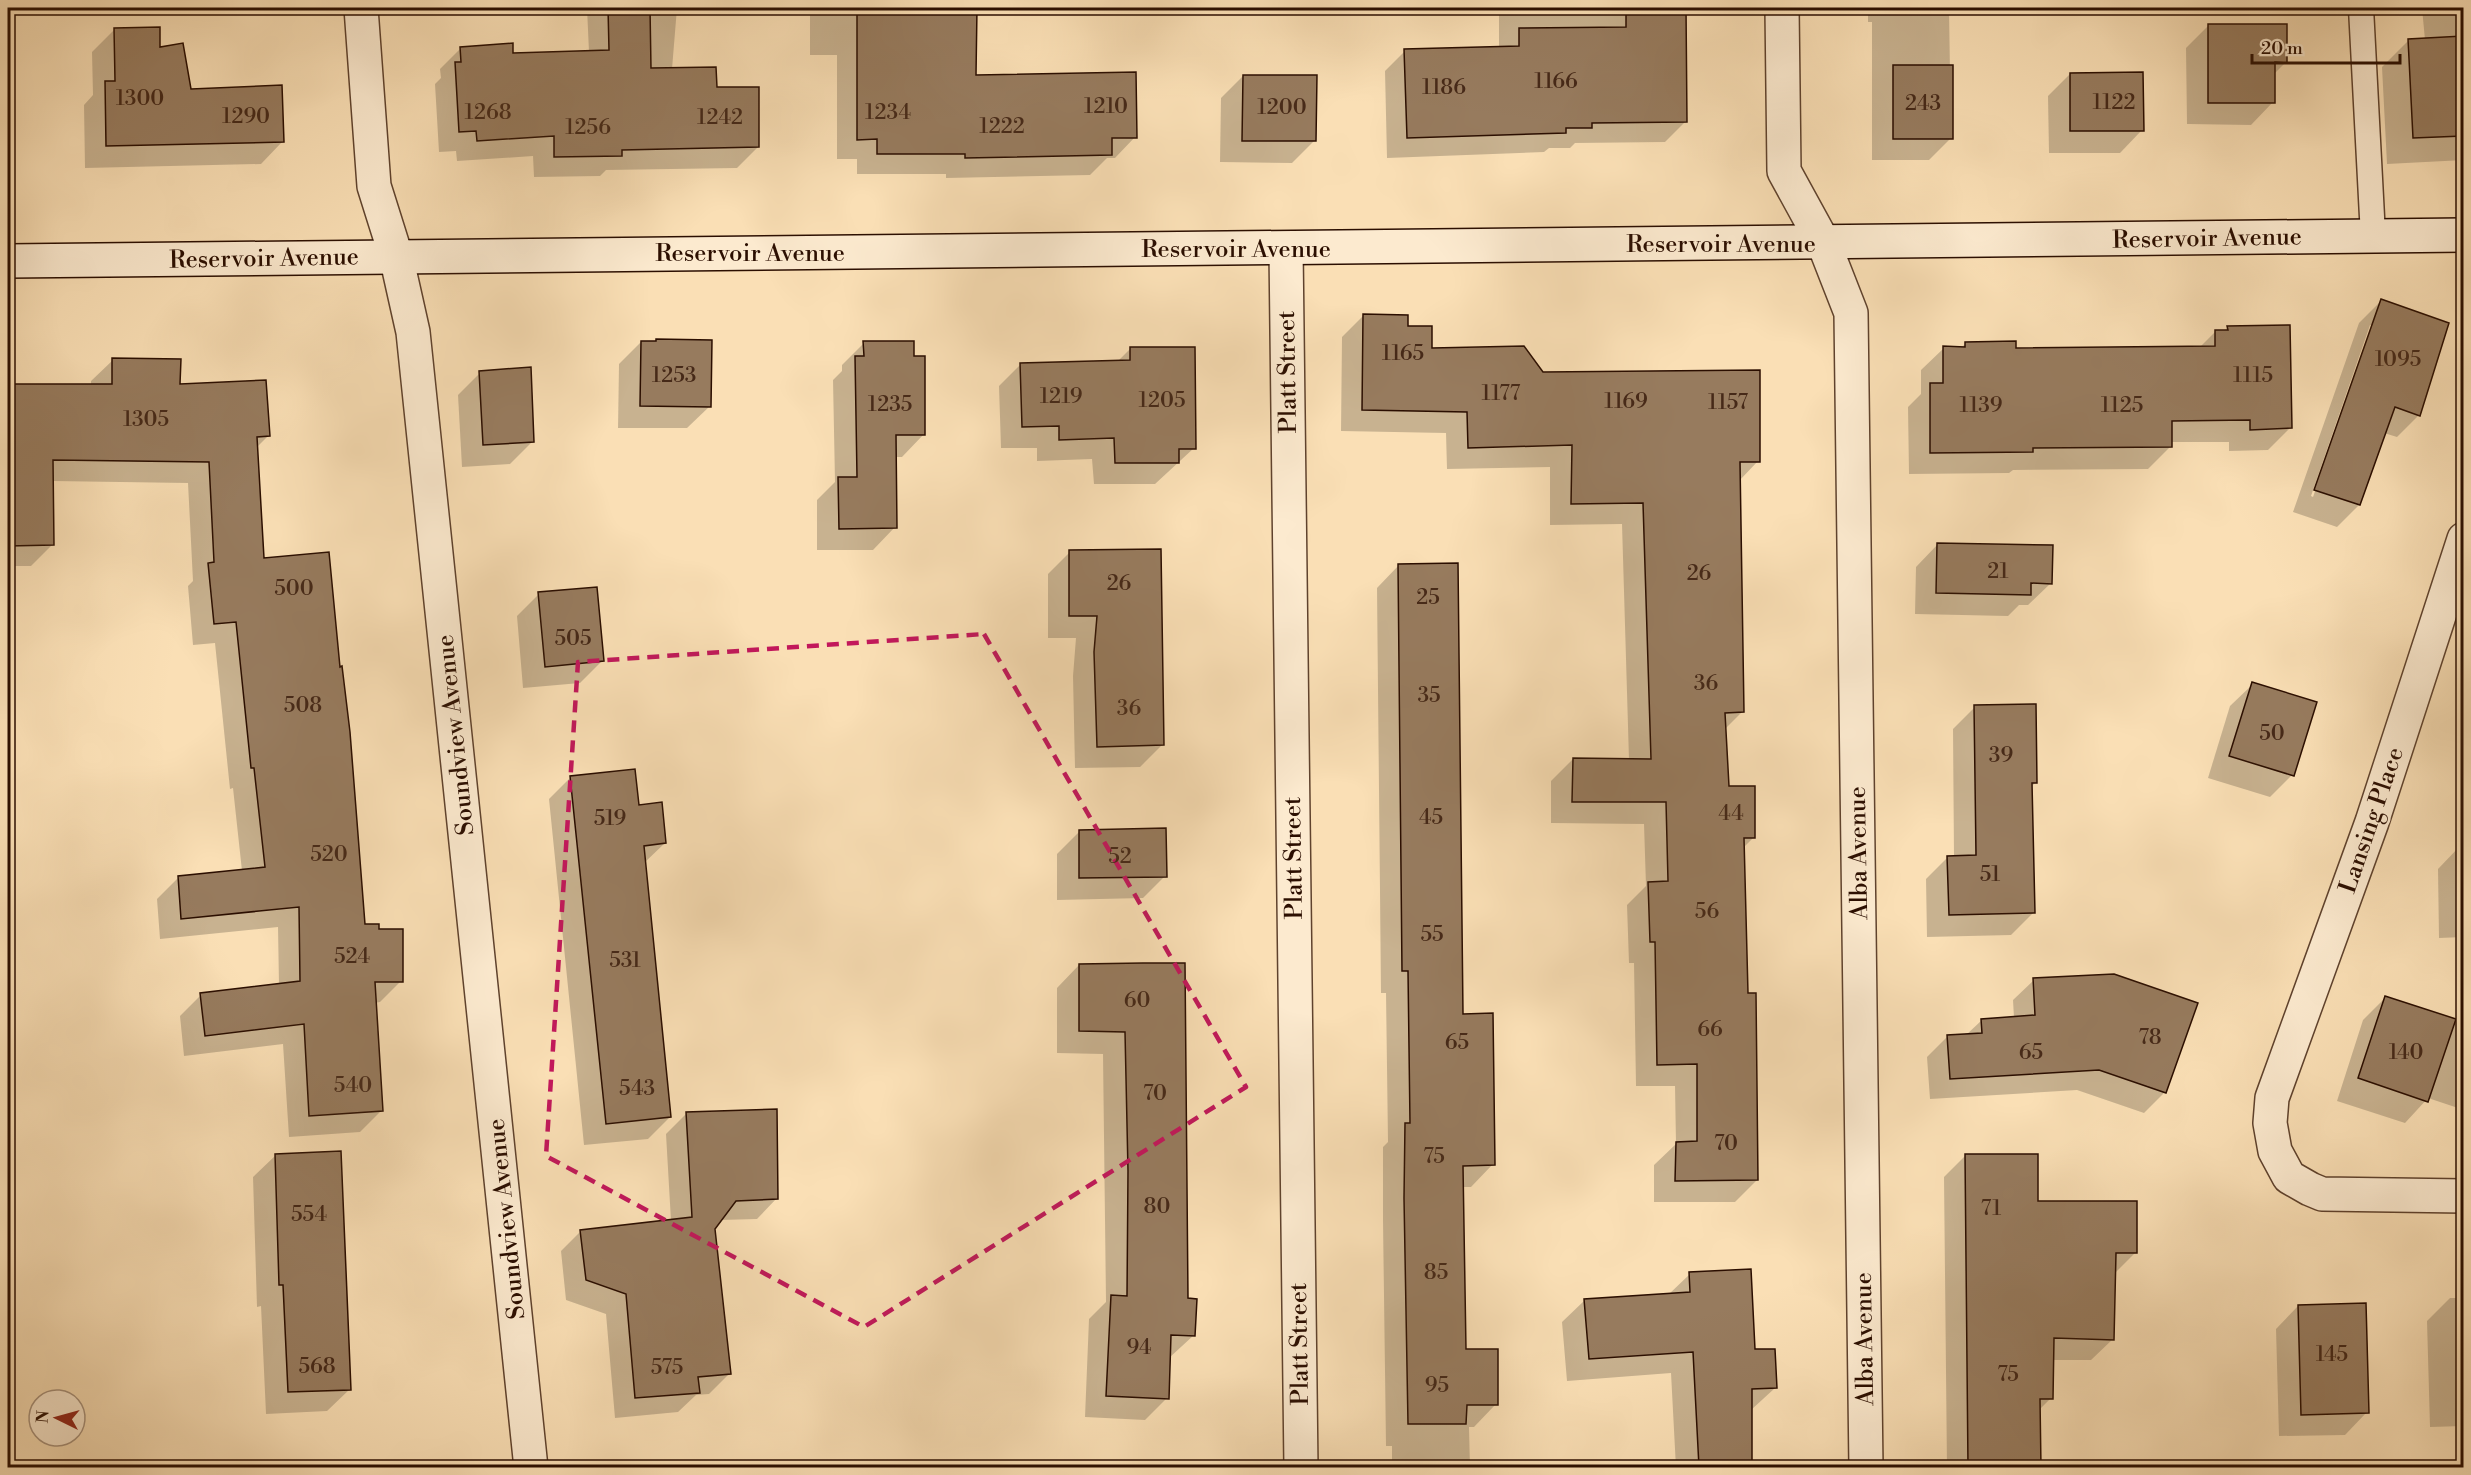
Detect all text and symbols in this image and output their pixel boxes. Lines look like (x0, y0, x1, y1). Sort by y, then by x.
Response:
scale bar (2252, 27, 2400, 65)
text: 20 m (2261, 37, 2303, 60)
house number: 1166 (1534, 69, 1578, 95)
house number: 1186 (1422, 75, 1466, 101)
house number: 1300 (116, 86, 164, 112)
house number: 1122 (2092, 90, 2136, 116)
house number: 243 (1905, 91, 1941, 117)
house number: 1210 (1084, 94, 1128, 120)
house number: 1200 (1257, 95, 1307, 121)
house number: 1268 (464, 100, 512, 126)
house number: 1234 (865, 100, 911, 126)
house number: 1290 (222, 104, 270, 130)
house number: 1242 (697, 105, 743, 131)
house number: 1222 (979, 114, 1025, 140)
house number: 1256 (565, 115, 611, 141)
street label: Reservoir Avenue (2112, 222, 2302, 256)
street label: Reservoir Avenue (1626, 230, 1816, 260)
street label: Reservoir Avenue (1141, 235, 1331, 265)
street label: Reservoir Avenue (655, 239, 845, 269)
street label: Reservoir Avenue (169, 242, 359, 276)
street label: Platt Street (1272, 310, 1304, 434)
house number: 1165 (1382, 341, 1424, 367)
house number: 1095 (2375, 347, 2421, 373)
house number: 1253 (652, 363, 696, 389)
house number: 1115 (2233, 363, 2273, 389)
house number: 1177 (1482, 381, 1521, 407)
house number: 1219 (1040, 384, 1082, 410)
house number: 1205 (1139, 388, 1185, 414)
house number: 1169 (1604, 389, 1648, 415)
house number: 1157 (1708, 390, 1748, 416)
house number: 1235 (868, 392, 912, 418)
house number: 1139 (1959, 393, 2003, 419)
house number: 1125 (2101, 393, 2143, 419)
house number: 1305 (123, 407, 169, 433)
house number: 21 (1987, 559, 2009, 585)
house number: 26 (1687, 561, 1712, 587)
house number: 26 (1107, 571, 1132, 597)
house number: 500 (274, 576, 314, 602)
house number: 25 (1416, 585, 1440, 611)
house number: 505 (554, 626, 592, 652)
street label: Soundview Avenue (431, 633, 481, 837)
house number: 36 (1694, 671, 1718, 697)
house number: 35 (1417, 683, 1441, 709)
house number: 508 (284, 693, 322, 719)
house number: 36 (1117, 696, 1141, 722)
house number: 50 (2259, 721, 2285, 747)
house number: 39 (1989, 743, 2013, 769)
street label: Lansing Place (2333, 743, 2411, 897)
street label: Alba Avenue (1843, 786, 1875, 921)
street label: Platt Street (1278, 796, 1310, 920)
house number: 44 (1718, 801, 1744, 827)
house number: 45 (1419, 805, 1443, 831)
house number: 519 (594, 806, 626, 832)
house number: 520 (310, 842, 348, 868)
house number: 52 (1108, 844, 1132, 870)
house number: 51 (1980, 862, 2000, 888)
house number: 56 (1695, 899, 1719, 925)
house number: 55 (1420, 922, 1444, 948)
house number: 524 (334, 944, 370, 970)
house number: 531 (609, 948, 641, 974)
house number: 60 (1124, 988, 1150, 1014)
house number: 66 (1697, 1017, 1723, 1043)
house number: 78 (2138, 1025, 2162, 1051)
house number: 65 (1445, 1030, 1469, 1056)
house number: 65 (2019, 1040, 2043, 1066)
house number: 140 (2389, 1040, 2423, 1066)
house number: 540 (334, 1073, 372, 1099)
house number: 543 (619, 1076, 655, 1102)
house number: 70 (1143, 1081, 1167, 1107)
street label: Soundview Avenue (482, 1117, 532, 1321)
house number: 70 (1714, 1131, 1738, 1157)
house number: 75 (1423, 1144, 1445, 1170)
house number: 80 (1144, 1194, 1170, 1220)
house number: 71 (1981, 1196, 2001, 1222)
house number: 554 (291, 1202, 327, 1228)
house number: 85 (1424, 1260, 1448, 1286)
street label: Alba Avenue (1849, 1272, 1881, 1407)
street label: Platt Street (1284, 1282, 1316, 1406)
house number: 94 (1126, 1335, 1152, 1361)
house number: 145 (2316, 1342, 2348, 1368)
house number: 568 (298, 1354, 336, 1380)
house number: 575 (651, 1355, 683, 1381)
house number: 75 (1997, 1362, 2019, 1388)
house number: 95 (1425, 1373, 1449, 1399)
north arrow (27, 1388, 87, 1448)
text: N (33, 1409, 54, 1424)

